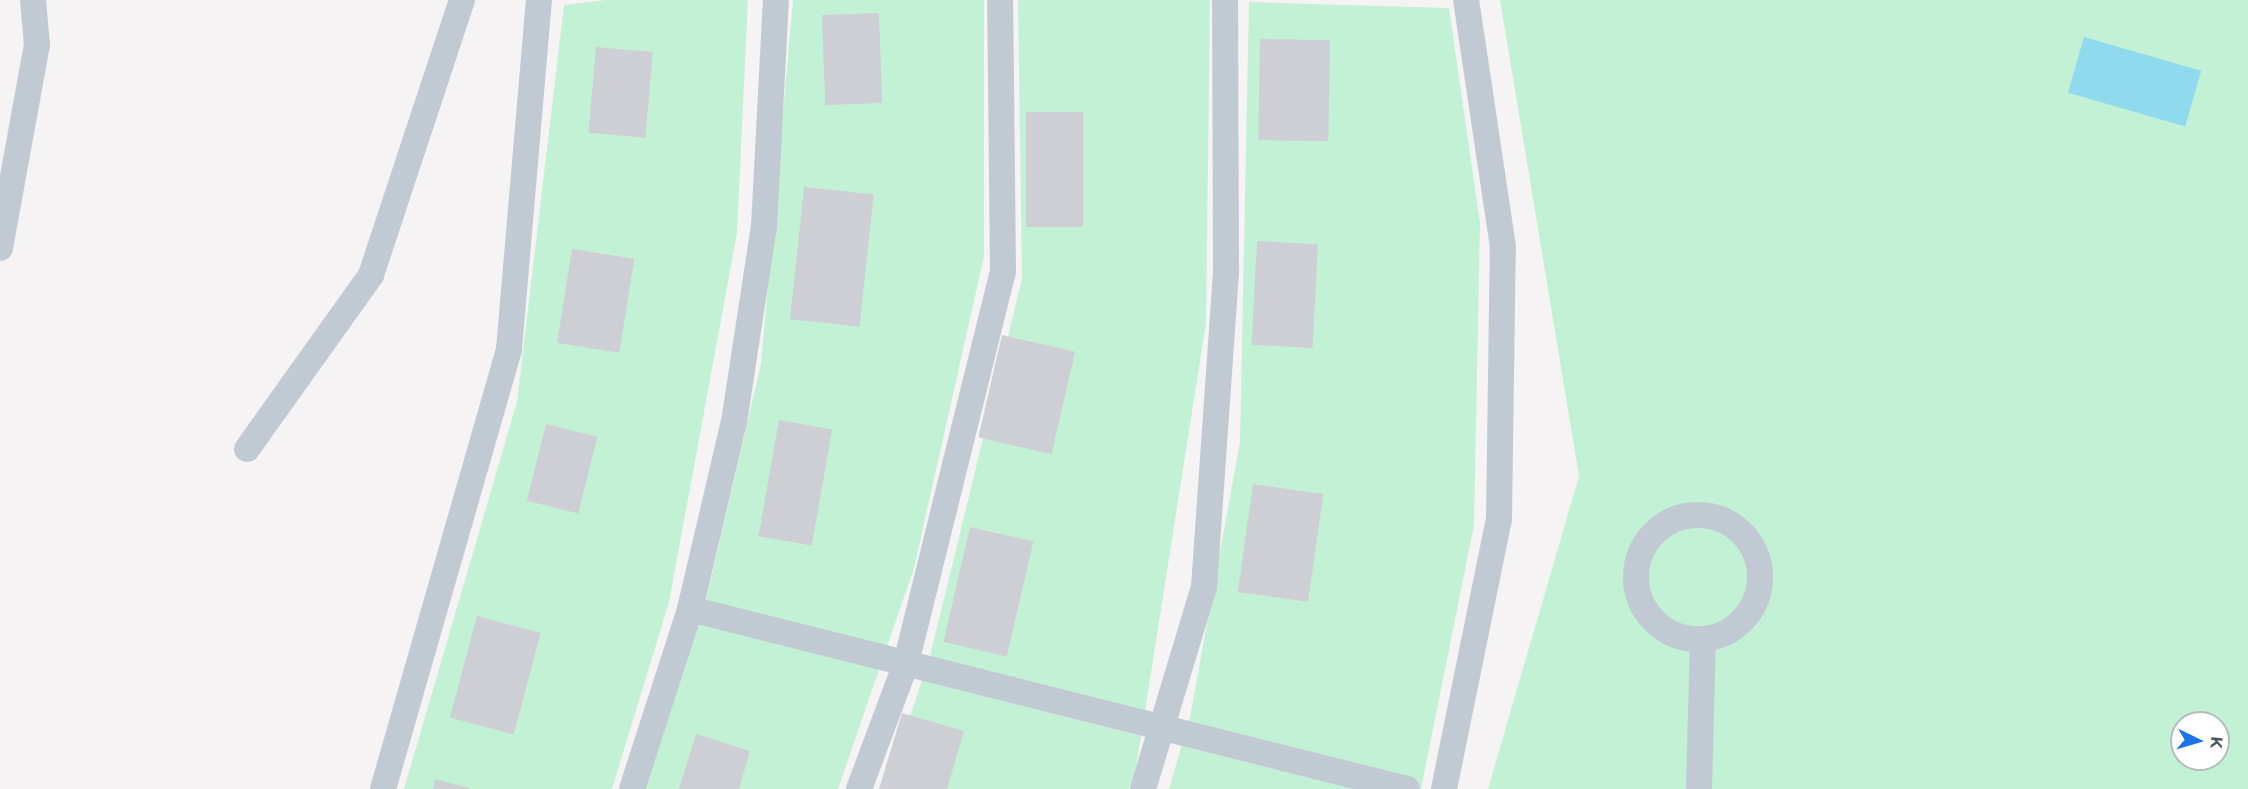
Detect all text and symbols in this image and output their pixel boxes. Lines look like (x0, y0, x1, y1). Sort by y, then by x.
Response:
north arrow (2170, 711, 2230, 771)
text: K (2206, 736, 2226, 749)

